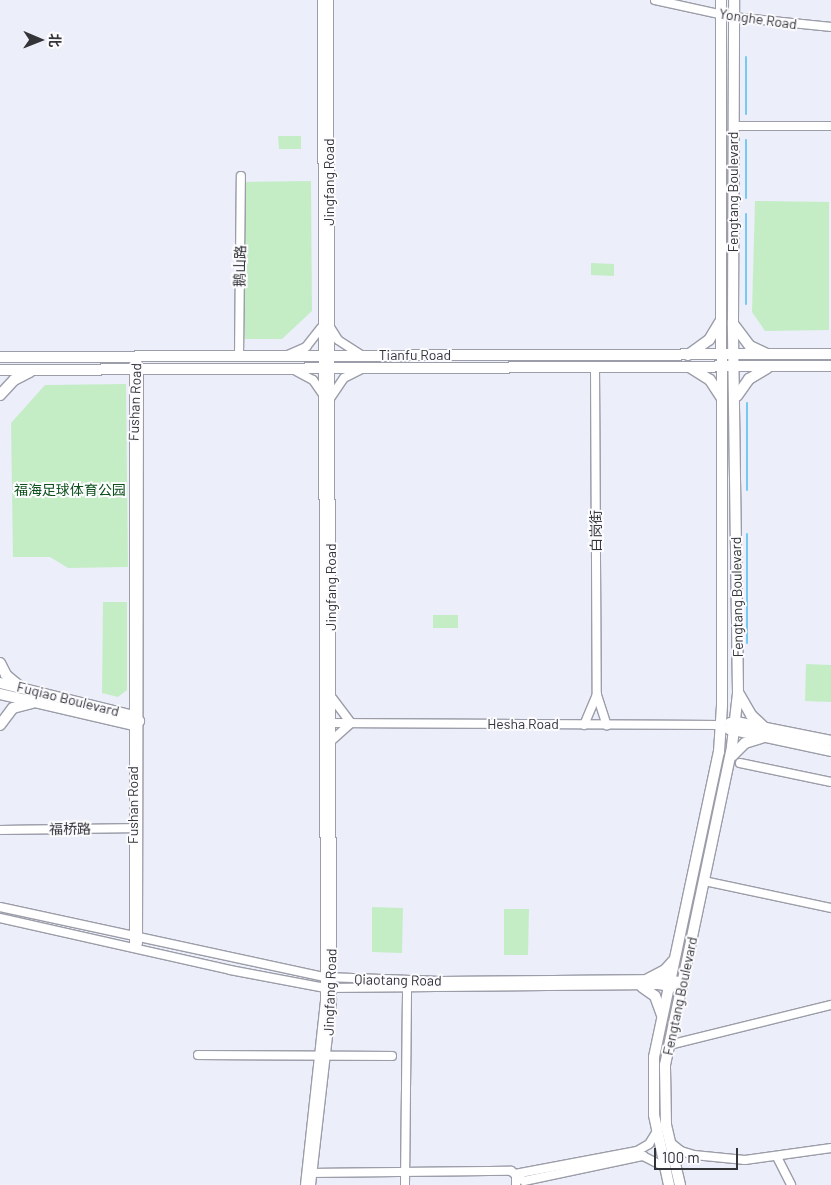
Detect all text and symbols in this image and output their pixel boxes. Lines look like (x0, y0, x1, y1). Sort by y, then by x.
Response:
street label: Yonghe Road (718, 5, 798, 33)
north arrow (15, 15, 65, 65)
text: 北 (47, 33, 64, 47)
street label: Fengtang Boulevard (725, 132, 741, 252)
street label: Jingfang Road (321, 138, 337, 226)
street label: 鹅山路 (231, 245, 249, 287)
street label: Tianfu Road (379, 347, 451, 363)
street label: Fushan Road (125, 363, 145, 441)
park label: 福海足球体育公园 (14, 482, 126, 498)
street label: 白岗街 (588, 510, 604, 552)
street label: Fengtang Boulevard (728, 537, 746, 657)
street label: Jingfang Road (323, 543, 339, 631)
street label: Fuqiao Boulevard (15, 678, 121, 720)
street label: Hesha Road (487, 716, 559, 732)
street label: Fushan Road (125, 766, 141, 844)
street label: 福桥路 (49, 820, 91, 838)
street label: Fengtang Boulevard (659, 935, 701, 1057)
street label: Jingfang Road (320, 948, 340, 1036)
street label: Qiaotang Road (354, 971, 442, 989)
scale bar (656, 1138, 740, 1170)
text: 100 m (662, 1148, 700, 1166)

